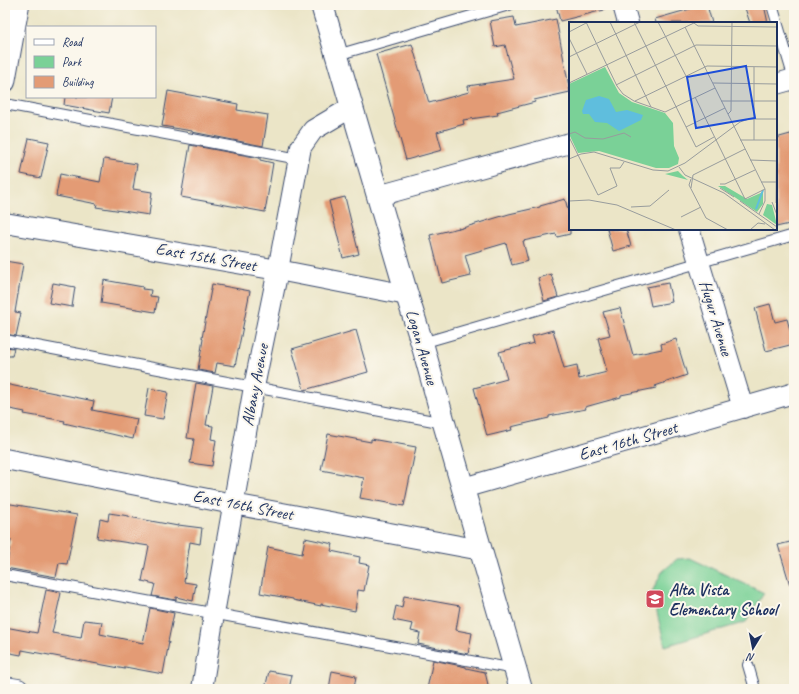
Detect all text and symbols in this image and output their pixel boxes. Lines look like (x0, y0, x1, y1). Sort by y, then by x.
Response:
inset map (569, 22, 777, 230)
legend (26, 26, 156, 98)
text: Road (62, 34, 84, 50)
text: Park (62, 54, 83, 70)
text: Building (62, 74, 94, 90)
street label: East 15th Street (154, 238, 260, 277)
street label: Hugur Avenue (695, 278, 738, 359)
street label: Logan Avenue (401, 307, 443, 388)
street label: Albany Avenue (237, 341, 274, 428)
street label: East 16th Street (576, 416, 682, 465)
street label: East 16th Street (191, 485, 297, 525)
place label: Alta Vista Elementary School (669, 579, 780, 620)
school or university icon: Alta Vista Elementary School (644, 588, 666, 610)
north arrow (733, 628, 773, 668)
text: N (745, 650, 756, 665)

